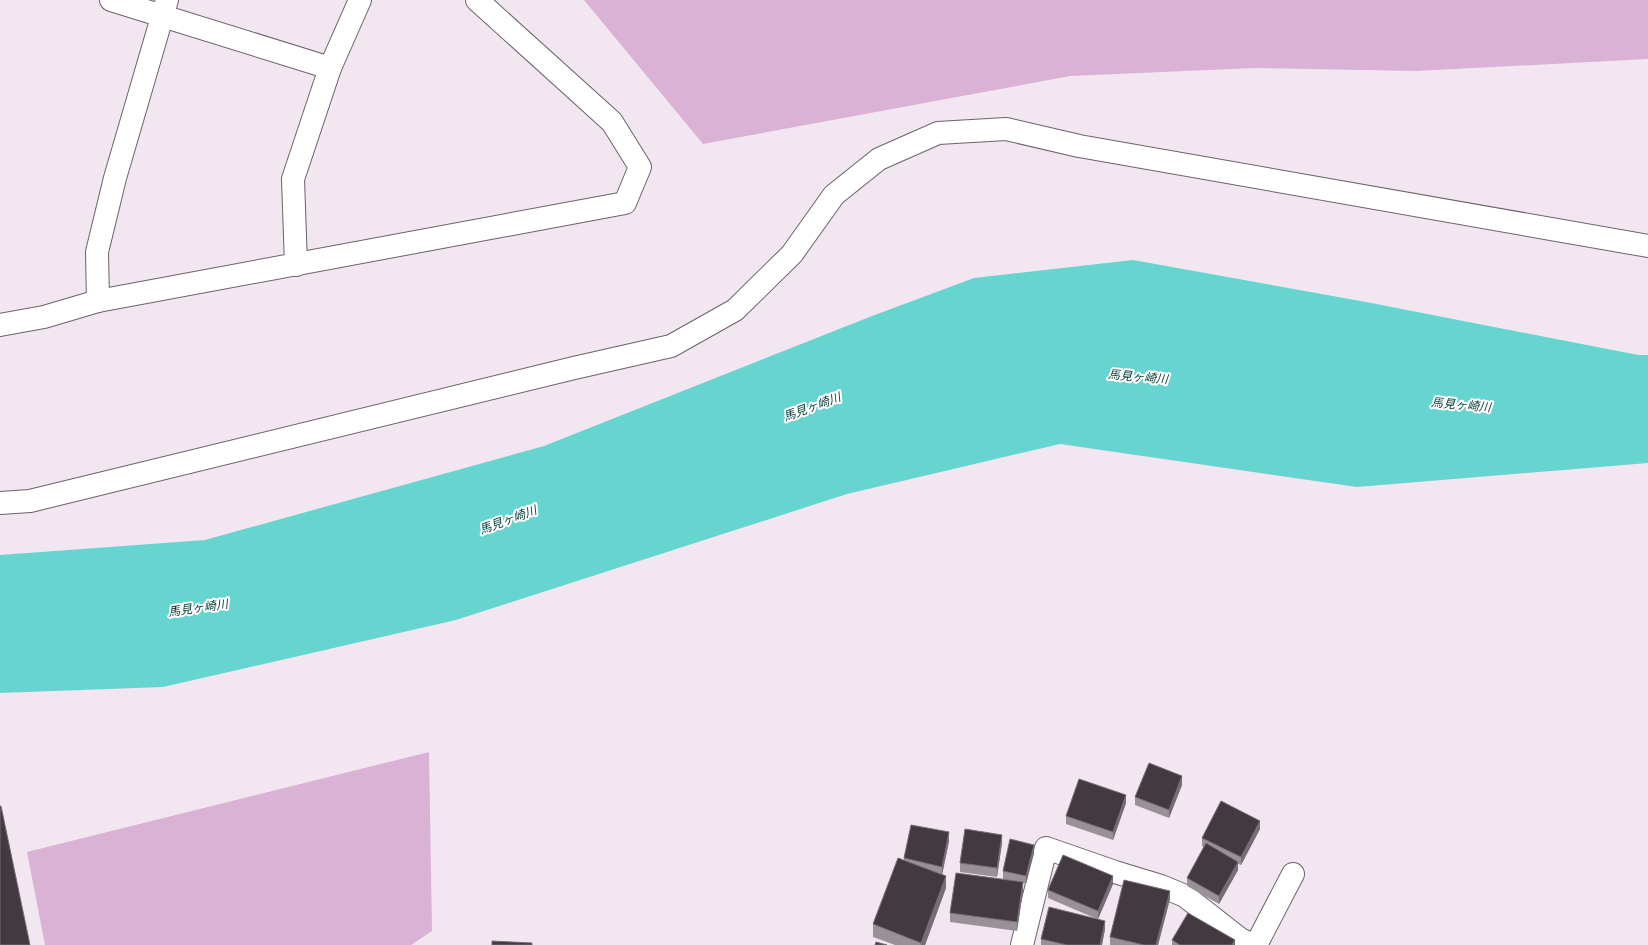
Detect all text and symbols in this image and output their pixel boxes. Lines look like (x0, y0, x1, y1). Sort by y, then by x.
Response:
water label: 馬見ヶ崎川 (1107, 367, 1170, 387)
water label: 馬見ヶ崎川 (781, 389, 844, 424)
water label: 馬見ヶ崎川 (1430, 395, 1493, 415)
water label: 馬見ヶ崎川 (477, 502, 540, 537)
water label: 馬見ヶ崎川 (167, 597, 231, 619)

